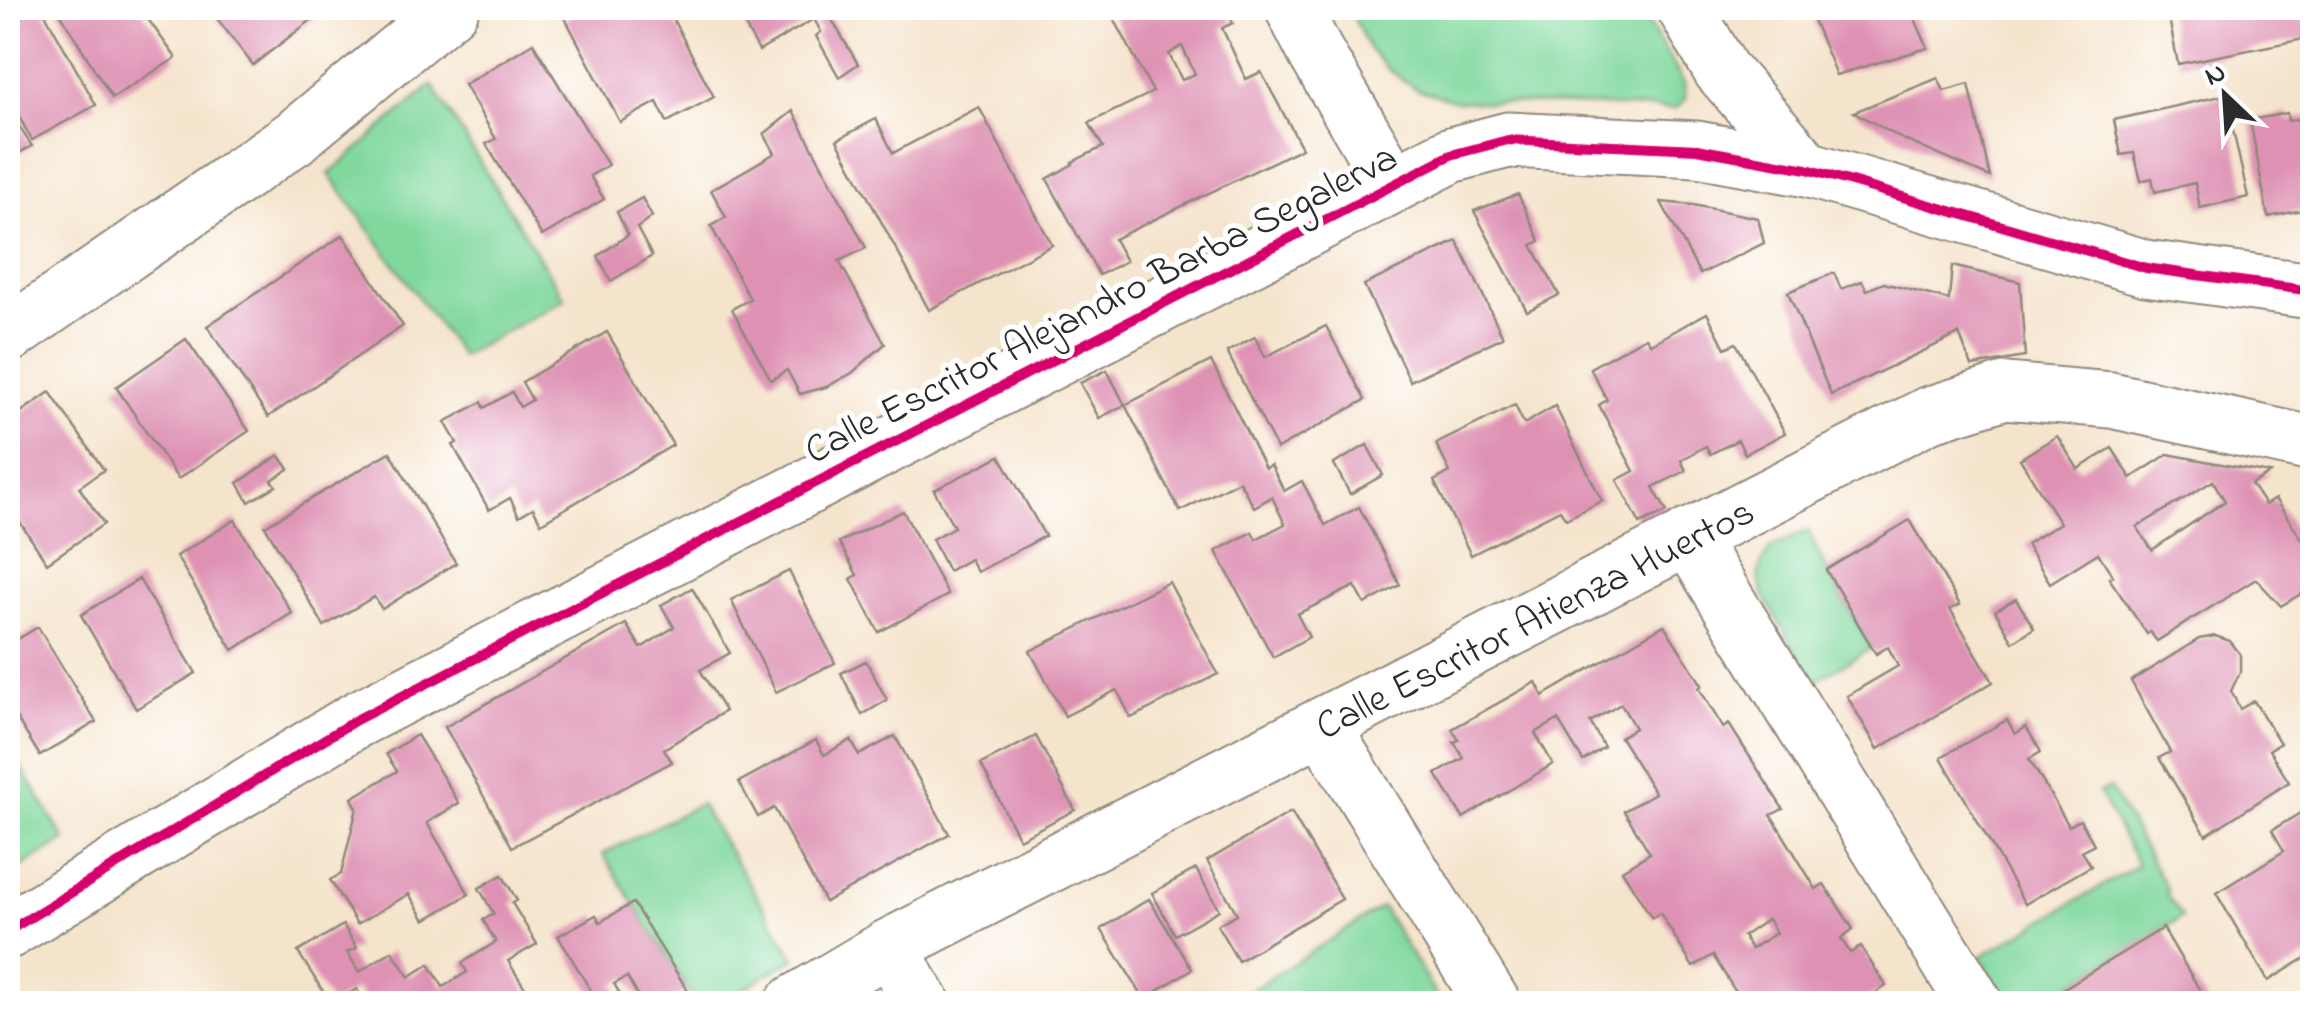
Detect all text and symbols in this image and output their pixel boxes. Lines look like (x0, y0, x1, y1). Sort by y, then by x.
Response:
north arrow (2175, 45, 2275, 145)
text: N (2199, 53, 2233, 98)
street label: Calle Escritor Alejandro Barba Segalerva (795, 130, 1409, 482)
street label: Calle Escritor Atienza Huertos (1306, 484, 1766, 758)

